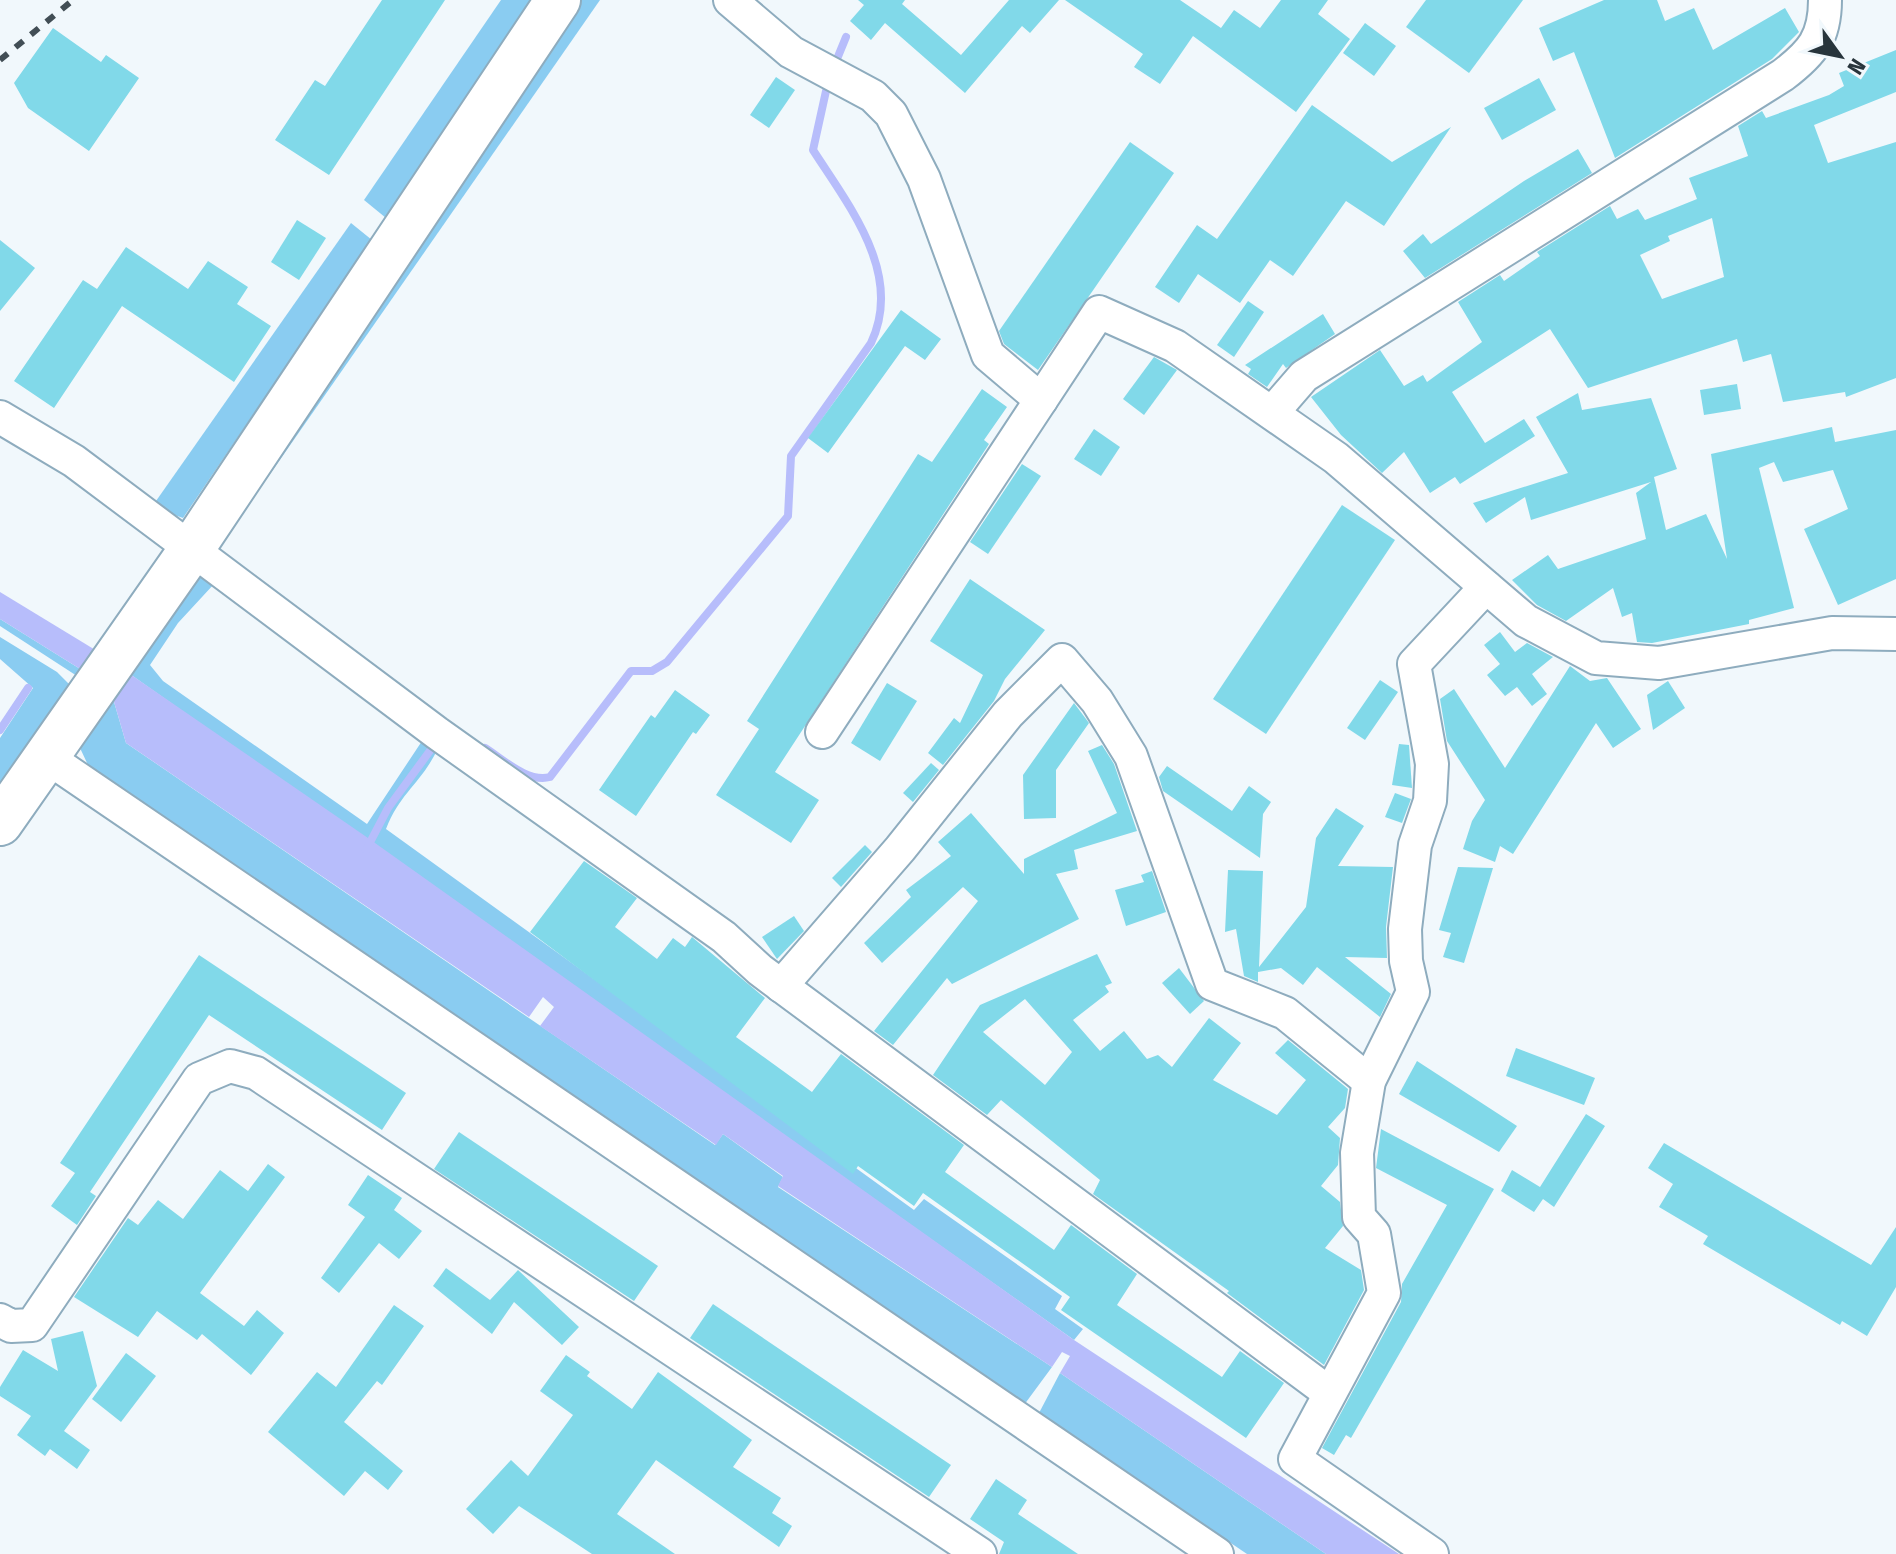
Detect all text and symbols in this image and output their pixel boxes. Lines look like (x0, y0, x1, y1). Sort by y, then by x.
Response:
north arrow (1800, 16, 1880, 96)
text: N (1841, 54, 1871, 80)

